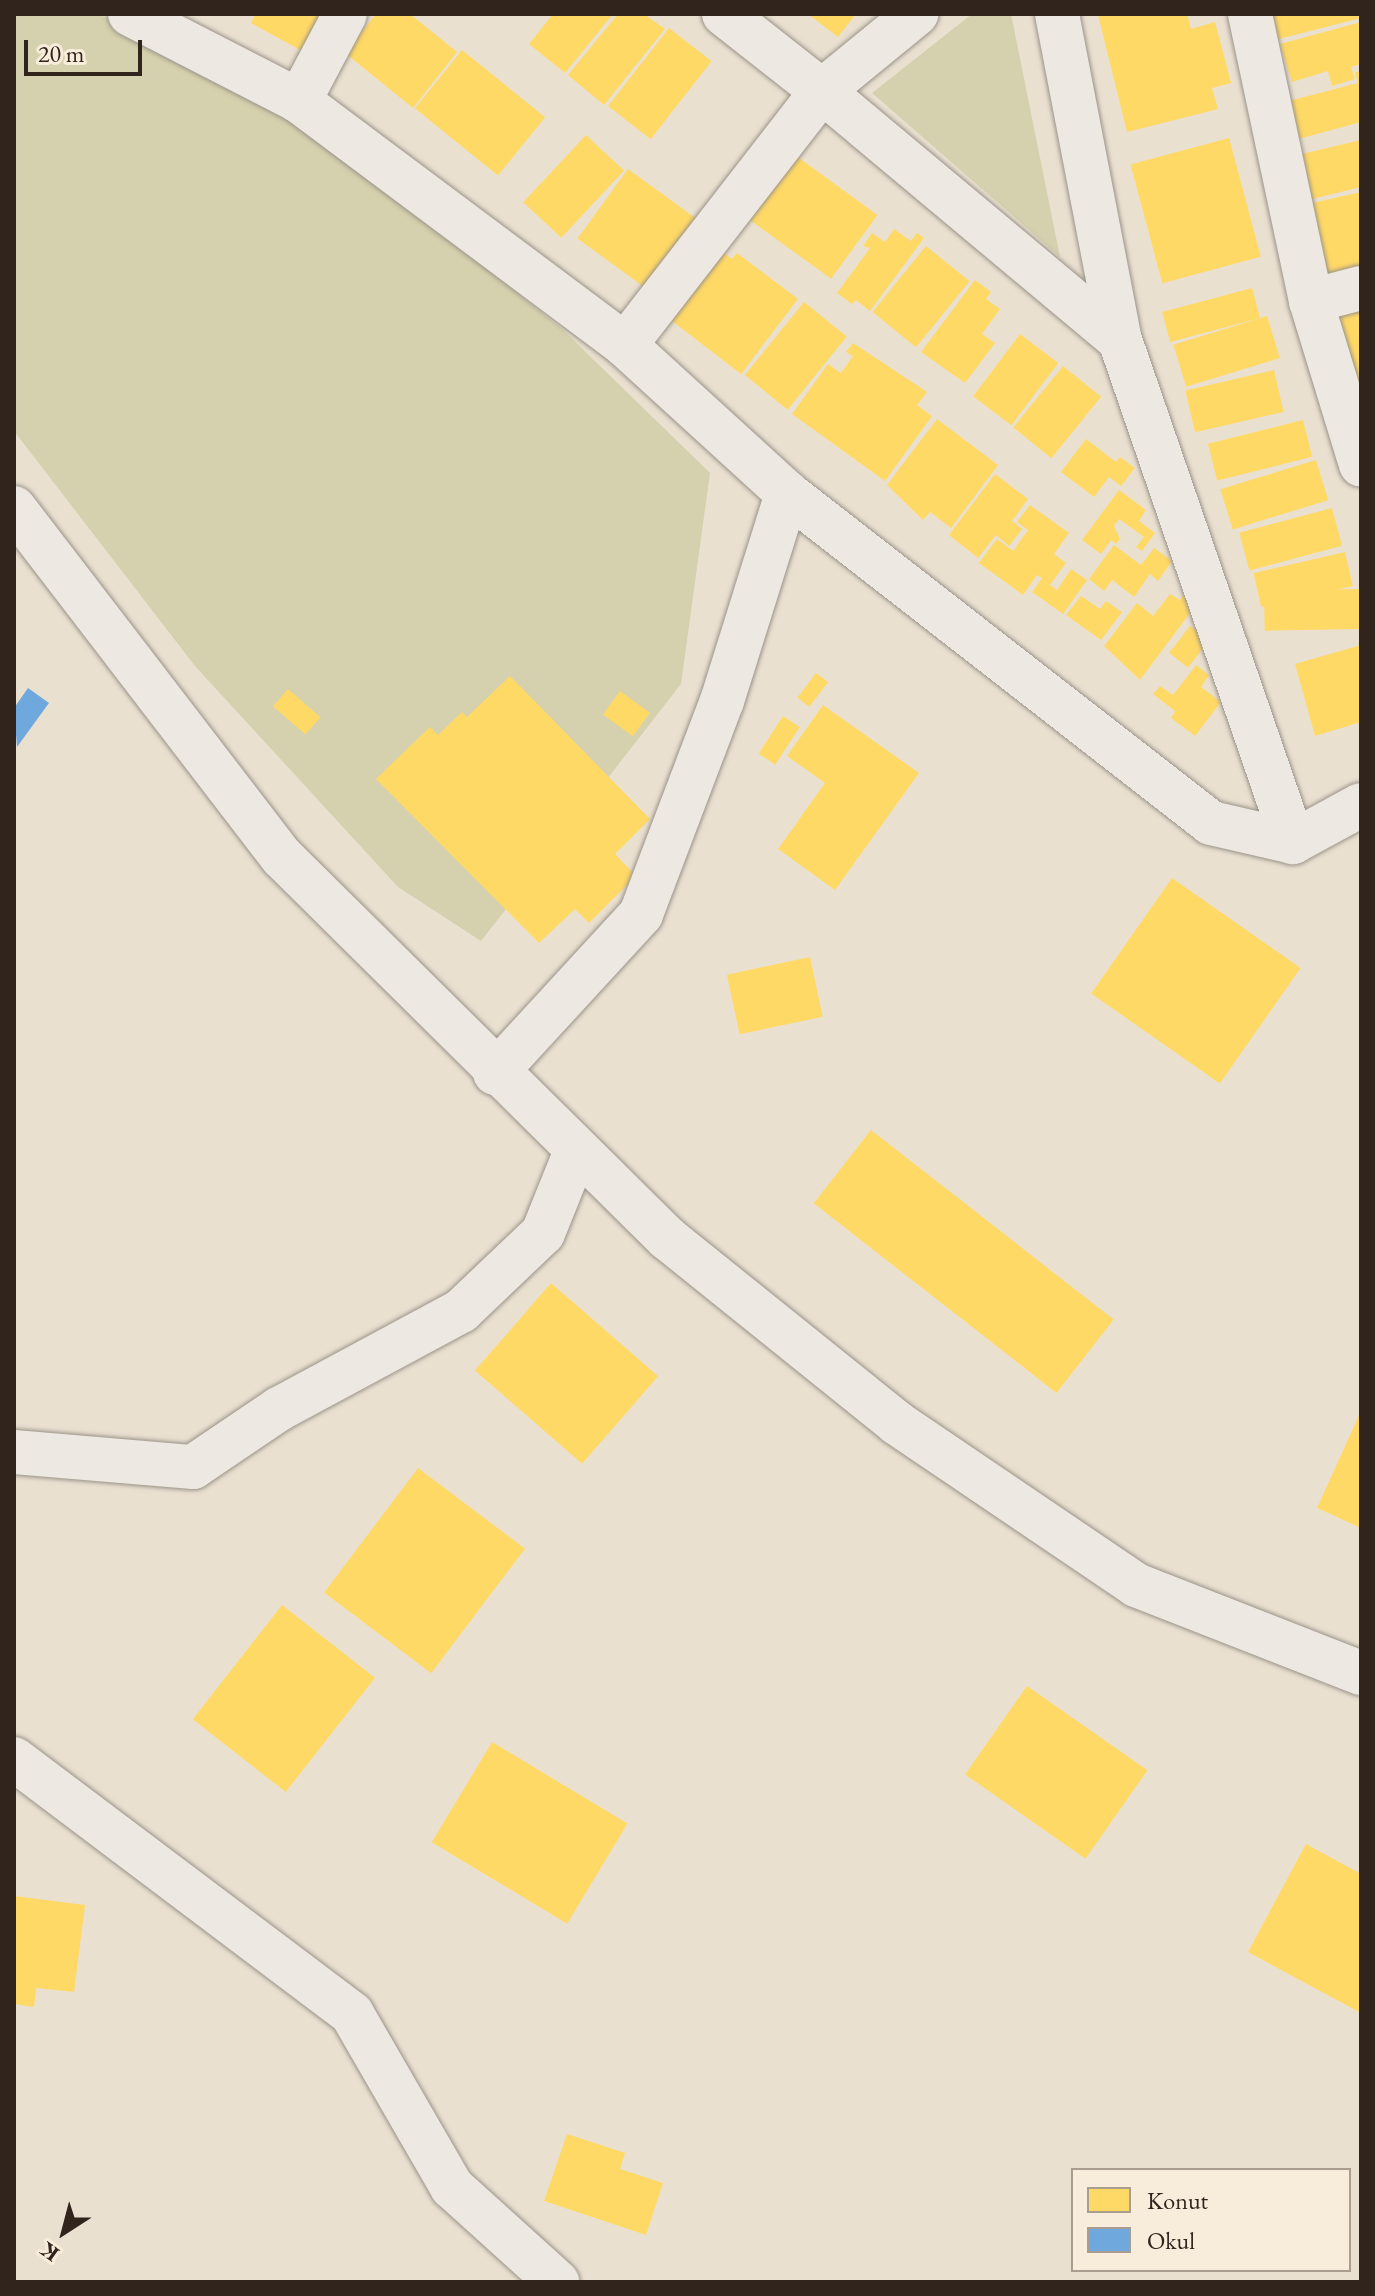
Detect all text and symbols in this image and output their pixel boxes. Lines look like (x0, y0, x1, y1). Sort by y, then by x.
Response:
scale bar (28, 24, 146, 74)
text: 20 m (38, 38, 85, 69)
legend (1071, 2168, 1351, 2272)
text: Konut (1147, 2185, 1208, 2216)
north arrow (24, 2192, 104, 2272)
text: Okul (1147, 2225, 1195, 2256)
text: K (34, 2235, 65, 2268)

